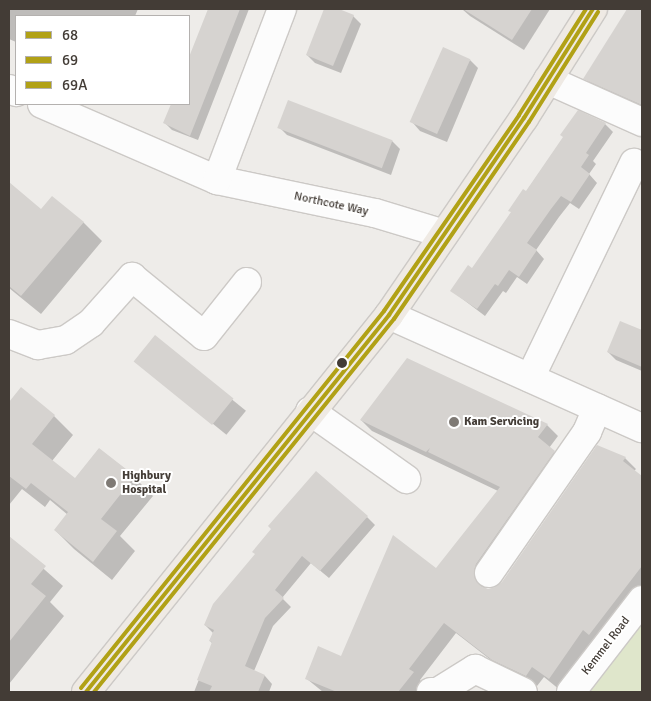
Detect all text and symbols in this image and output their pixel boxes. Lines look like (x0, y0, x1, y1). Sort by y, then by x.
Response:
legend (15, 15, 190, 105)
text: 68 (62, 26, 78, 44)
text: 69 (62, 51, 78, 69)
text: 69A (62, 76, 87, 94)
street label: Northcote Way (293, 189, 369, 219)
unlabelled marker (337, 358, 347, 368)
place label: Kam Servicing (464, 415, 539, 429)
marker: Kam Servicing (448, 416, 460, 428)
place label: Highbury Hospital (122, 469, 171, 497)
marker: Highbury Hospital (104, 476, 118, 490)
street label: Kemmel Road (579, 614, 633, 678)

